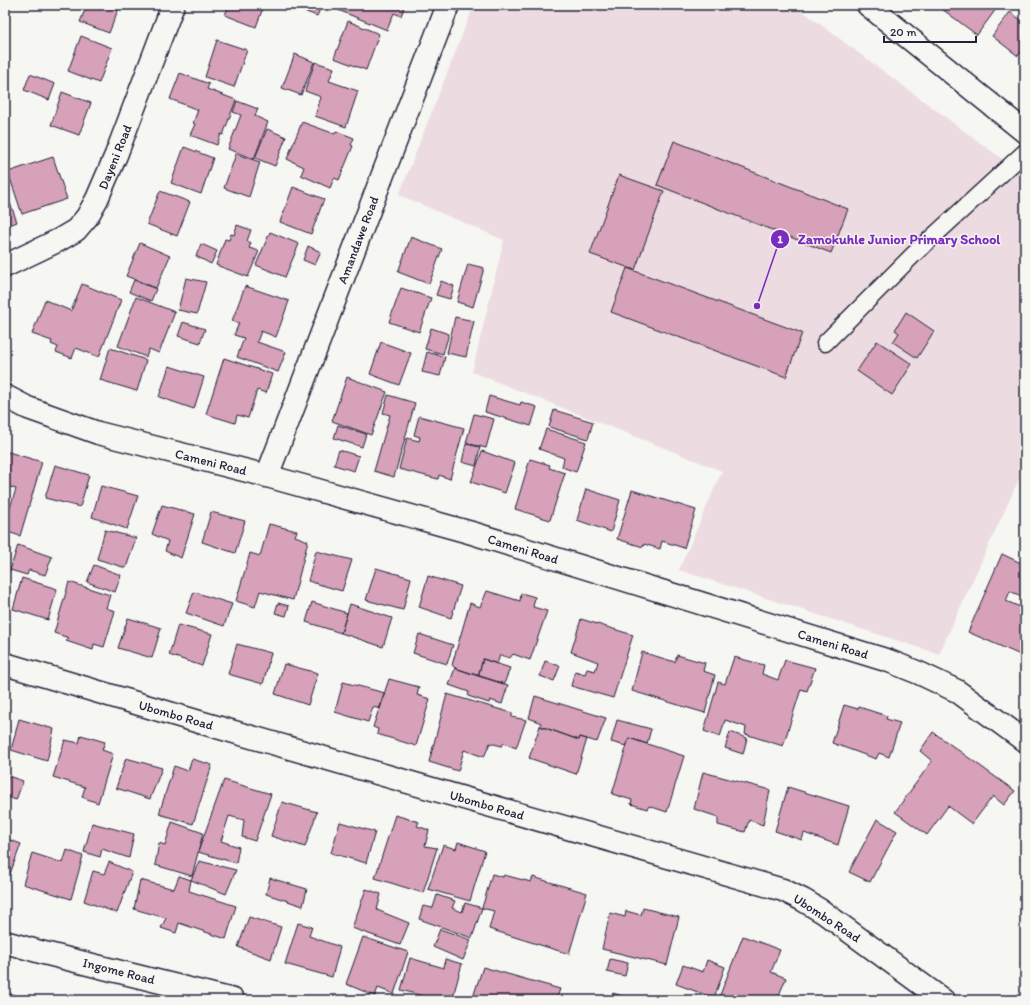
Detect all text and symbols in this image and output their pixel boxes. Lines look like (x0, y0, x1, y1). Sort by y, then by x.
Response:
scale bar (884, 18, 976, 44)
text: 20 m (890, 25, 917, 39)
street label: Dayeni Road (95, 122, 135, 192)
street label: Amandawe Road (334, 194, 382, 286)
callout: Zamokuhle Junior Primary School (770, 226, 1008, 252)
text: Zamokuhle Junior Primary School (798, 231, 1001, 248)
text: 1 (777, 232, 783, 246)
street label: Cameni Road (174, 446, 248, 478)
street label: Cameni Road (486, 531, 560, 567)
street label: Cameni Road (796, 626, 870, 662)
street label: Ubombo Road (137, 697, 215, 733)
street label: Ubombo Road (448, 787, 526, 823)
street label: Ubombo Road (791, 891, 863, 945)
street label: Ingome Road (81, 955, 157, 987)

